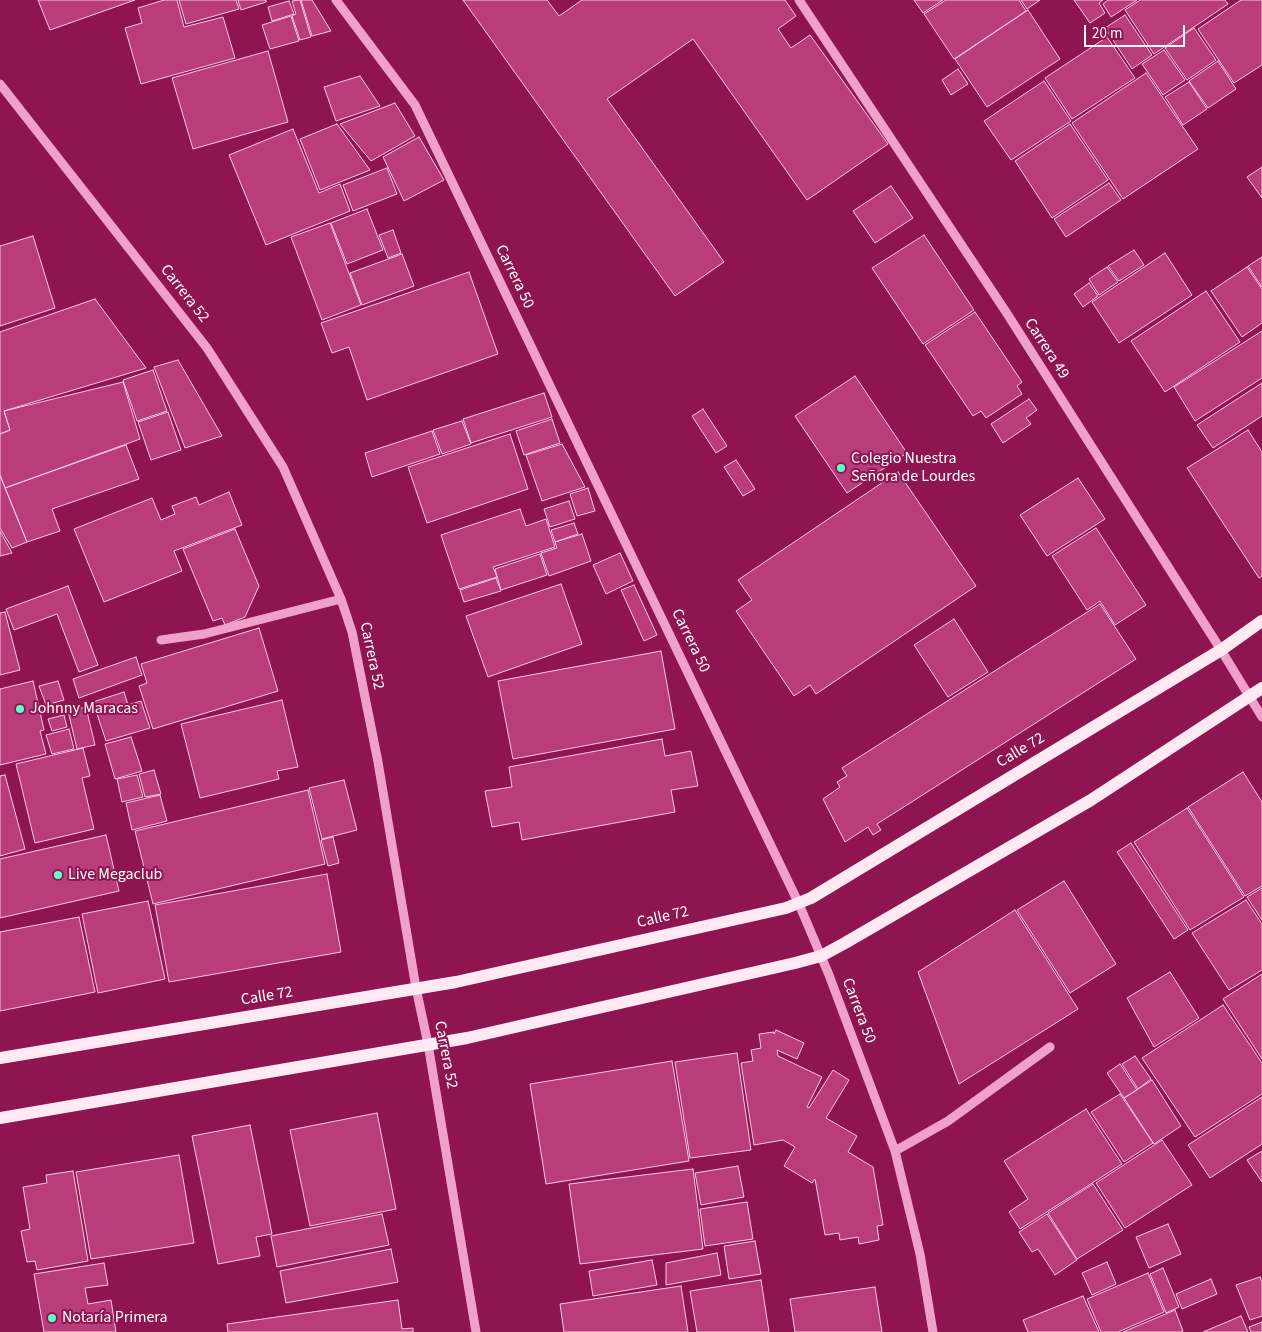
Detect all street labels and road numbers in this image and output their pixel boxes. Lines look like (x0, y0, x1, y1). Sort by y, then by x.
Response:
street label: Carrera 50 (490, 242, 538, 312)
street label: Carrera 52 (155, 261, 213, 327)
street label: Carrera 49 (1019, 315, 1073, 383)
street label: Carrera 50 (666, 606, 714, 676)
street label: Carrera 52 (354, 621, 388, 691)
street label: Calle 72 (994, 729, 1048, 773)
street label: Calle 72 (635, 903, 691, 933)
street label: Carrera 50 (837, 976, 879, 1046)
street label: Calle 72 (240, 983, 294, 1011)
street label: Carrera 52 (429, 1020, 461, 1090)

